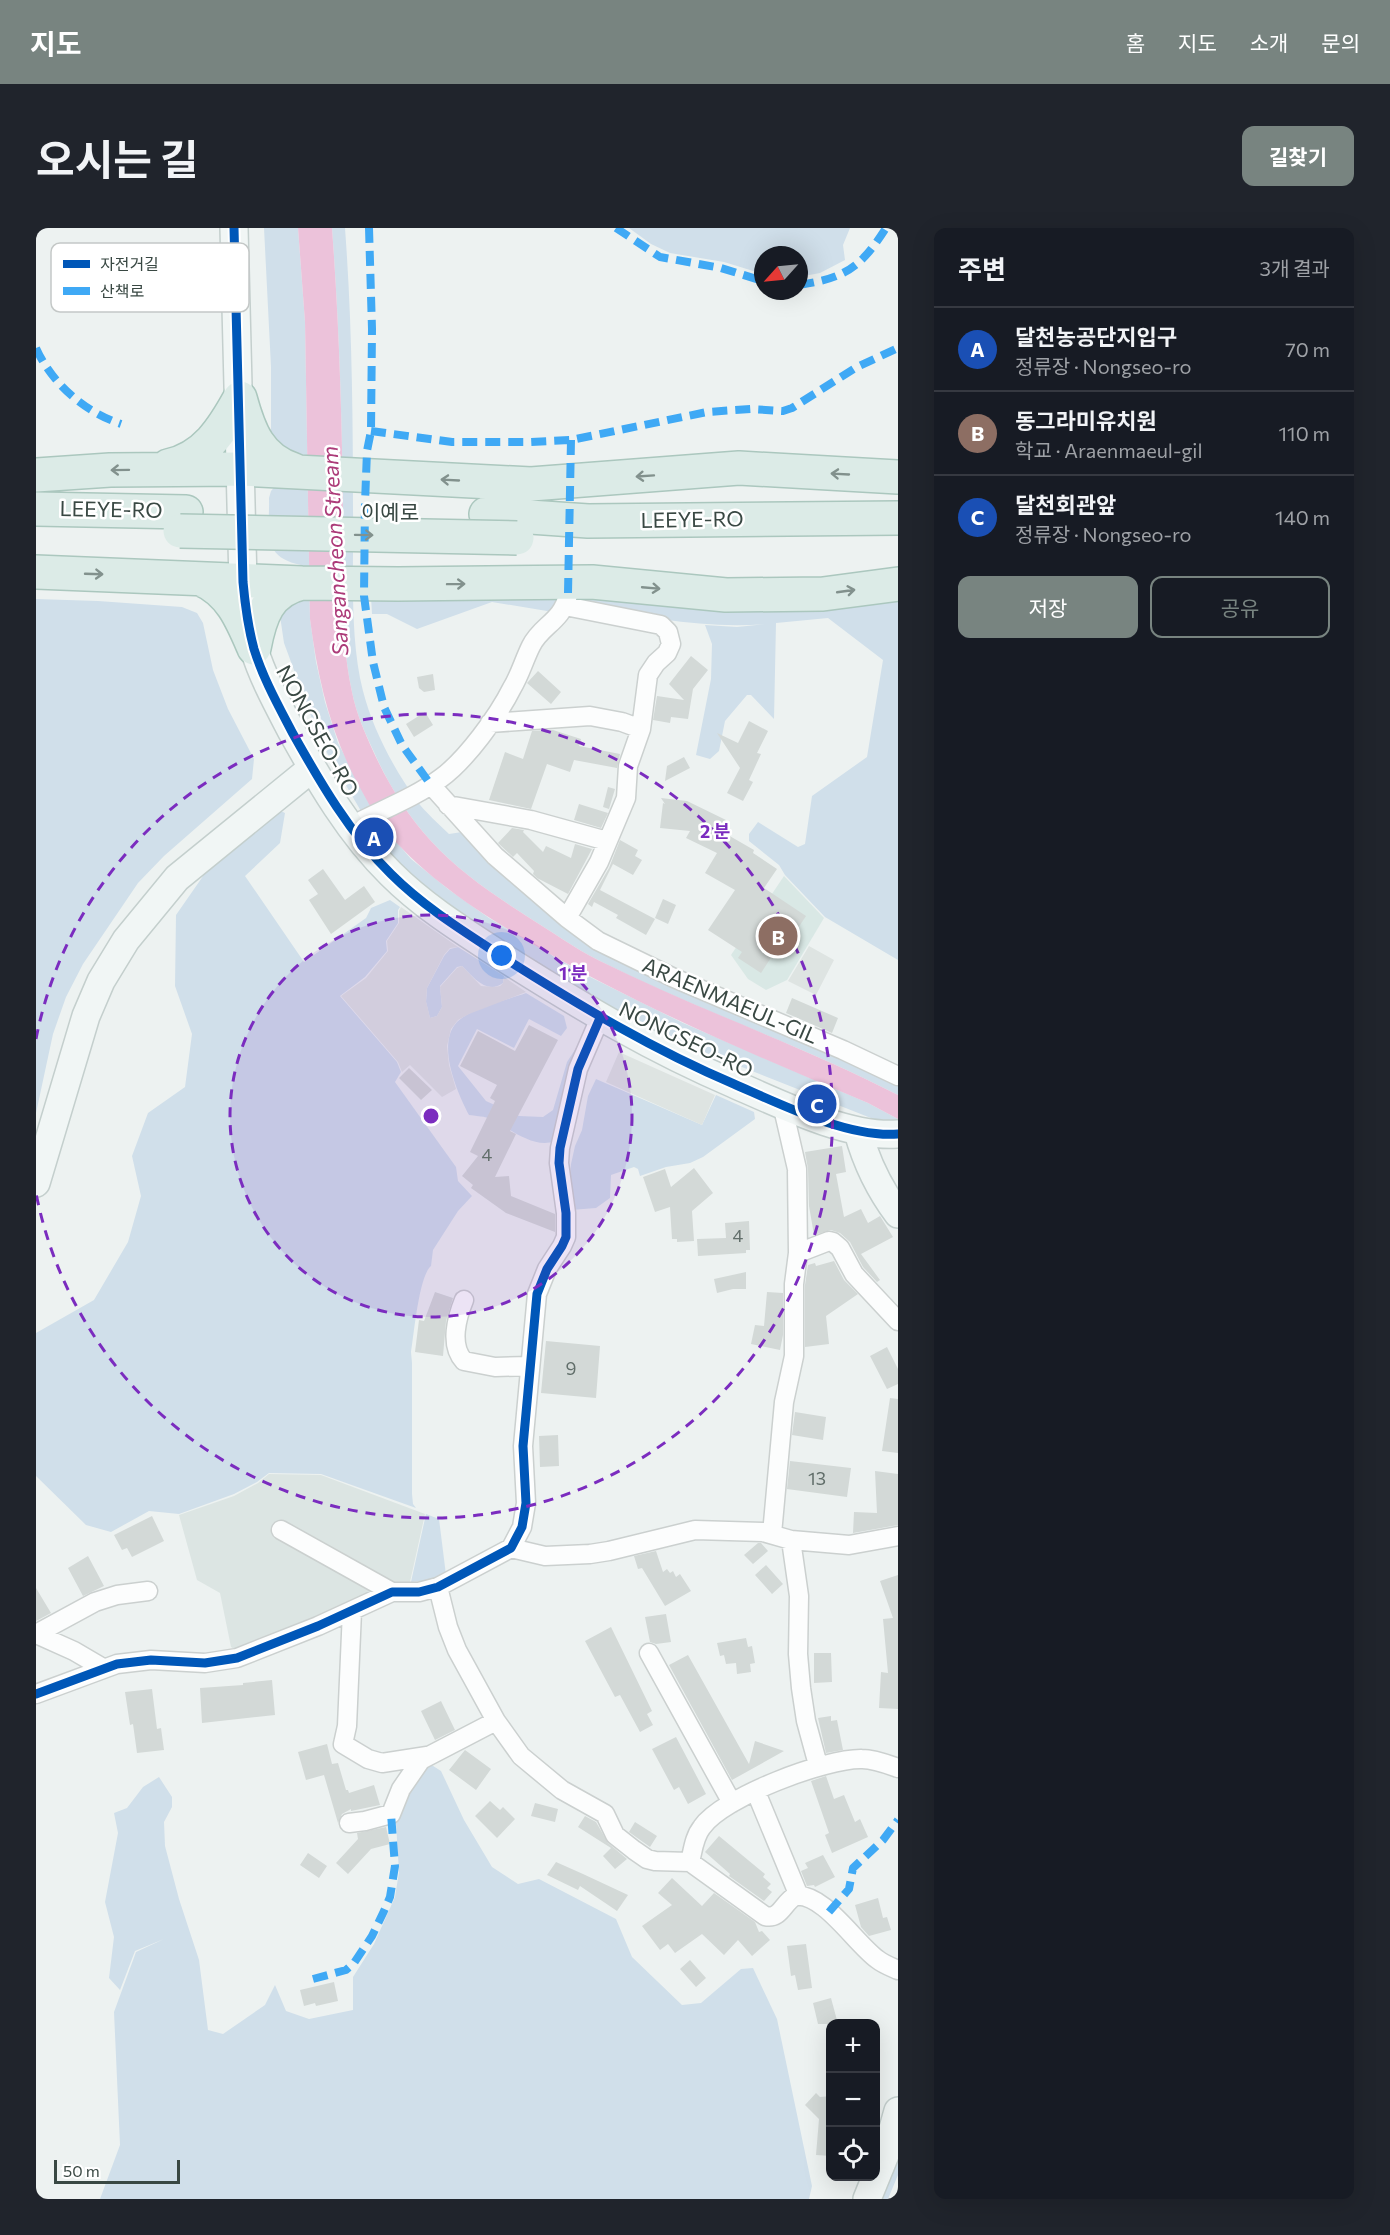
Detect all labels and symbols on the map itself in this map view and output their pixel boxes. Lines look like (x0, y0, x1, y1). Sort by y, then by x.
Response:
legend (51, 243, 249, 312)
north arrow (754, 246, 808, 300)
text: 자전거길 (100, 254, 159, 273)
text: 산책로 (100, 281, 144, 300)
water label: Sangancheon Stream (316, 445, 353, 657)
one-way arrow (110, 464, 130, 475)
one-way arrow (830, 468, 850, 479)
one-way arrow (636, 470, 655, 481)
one-way arrow (441, 474, 461, 485)
street label: LEEYE-RO (59, 495, 163, 522)
street label: 이예로 (361, 499, 419, 524)
street label: LEEYE-RO (640, 505, 744, 532)
one-way arrow (354, 529, 374, 540)
one-way arrow (84, 569, 104, 580)
one-way arrow (446, 578, 466, 590)
one-way arrow (641, 583, 661, 594)
one-way arrow (835, 585, 855, 596)
street label: NONGSEO-RO (272, 660, 365, 800)
pin: A (354, 814, 394, 860)
text: 2 분 (700, 820, 731, 842)
pin: B (758, 914, 798, 958)
your location (487, 941, 516, 970)
street label: ARAENMAEUL-GIL (639, 951, 822, 1048)
text: 1 분 (559, 962, 588, 984)
street label: NONGSEO-RO (616, 995, 758, 1082)
pin: C (798, 1082, 836, 1126)
centre of rings (421, 1106, 441, 1126)
house number: 4 (482, 1143, 493, 1165)
house number: 4 (733, 1224, 744, 1246)
house number: 9 (566, 1357, 576, 1379)
house number: 13 (808, 1467, 826, 1489)
scale bar (54, 2157, 180, 2184)

